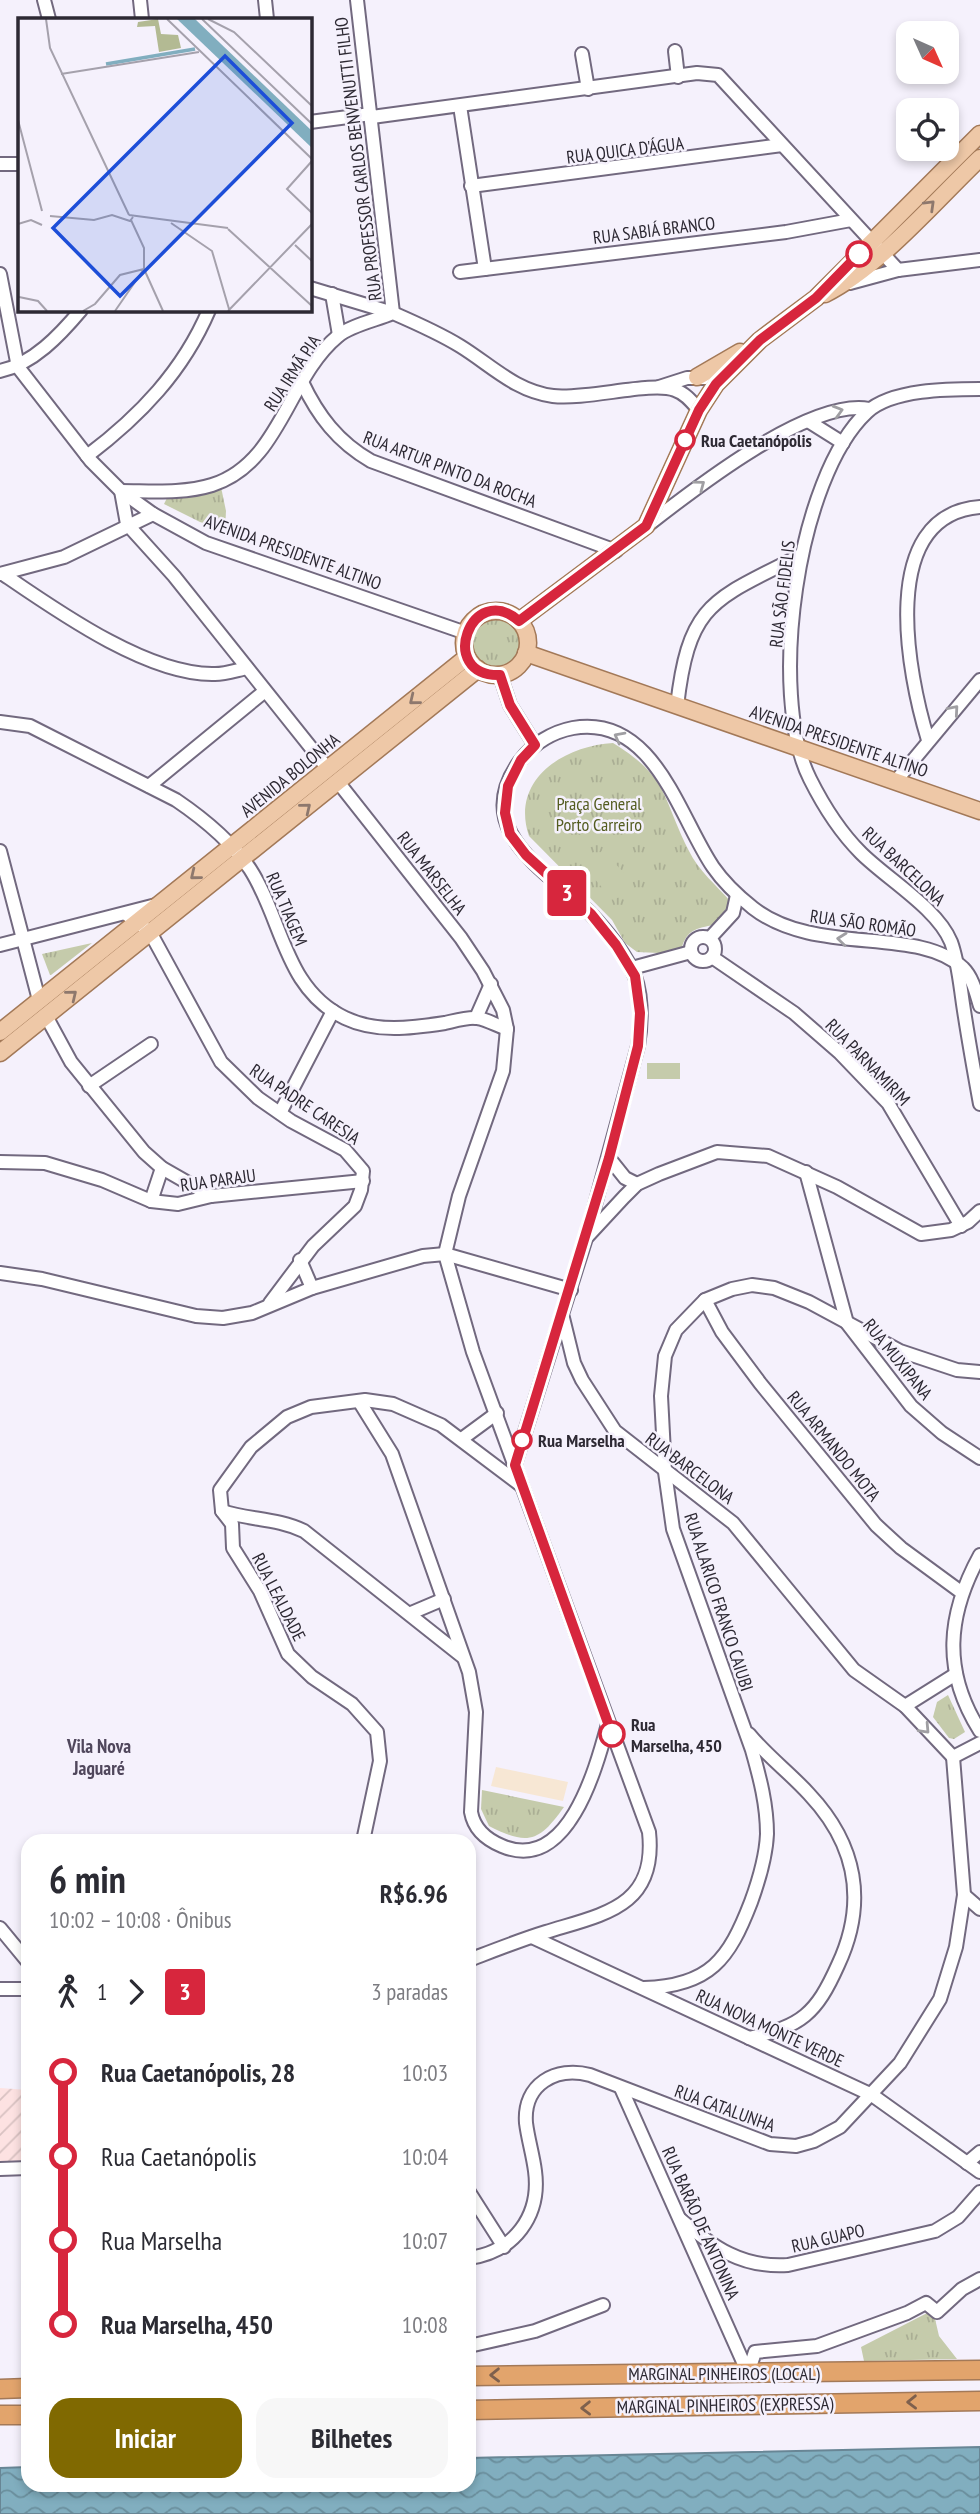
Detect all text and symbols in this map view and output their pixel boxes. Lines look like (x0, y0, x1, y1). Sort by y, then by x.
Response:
street label: RUA PROFESSOR CARLOS BENVENUTTI FILHO (329, 16, 387, 302)
inset map (18, 18, 312, 312)
north arrow (896, 21, 959, 84)
map controls (896, 21, 959, 161)
button: locate (896, 98, 959, 161)
street label: RUA QUICA D'ÁGUA (565, 131, 685, 169)
one-way arrow (922, 201, 935, 214)
street label: RUA SABIÁ BRANCO (592, 211, 717, 249)
unlabelled marker (846, 241, 872, 267)
street label: RUA IRMÃ PIA (259, 330, 325, 416)
one-way arrow (832, 405, 844, 420)
street label: RUA ARTUR PINTO DA ROCHA (360, 425, 540, 513)
place label: Rua Caetanópolis (701, 429, 812, 452)
marker: Rua Caetanópolis (675, 430, 695, 450)
one-way arrow (692, 480, 705, 493)
street label: AVENIDA PRESIDENTE ALTINO (201, 509, 385, 595)
street label: RUA SÃO FIDELIS (764, 539, 800, 649)
one-way arrow (410, 691, 422, 704)
street label: AVENIDA PRESIDENTE ALTINO (747, 700, 931, 782)
one-way arrow (946, 705, 958, 718)
street label: AVENIDA BOLONHA (236, 728, 345, 822)
one-way arrow (614, 732, 626, 746)
park label: Praça General Porto Carreiro (556, 792, 642, 836)
one-way arrow (299, 803, 311, 816)
street label: RUA BARCELONA (858, 822, 951, 911)
street label: RUA MARSELHA (392, 827, 472, 920)
one-way arrow (191, 867, 203, 880)
street label: RUA TIAGEM (261, 869, 313, 949)
line badge: 3 (544, 870, 590, 916)
text: 3 (561, 877, 573, 908)
street label: RUA SÃO ROMÃO (809, 904, 918, 942)
one-way arrow (836, 932, 847, 947)
one-way arrow (65, 990, 77, 1003)
street label: RUA PARNAMIRIM (821, 1014, 915, 1110)
street label: RUA PADRE CARESIA (245, 1059, 365, 1150)
street label: RUA PARAJU (179, 1163, 257, 1197)
street label: RUA MUXIPANA (858, 1314, 938, 1405)
street label: RUA ARMANDO MOTA (782, 1386, 886, 1506)
street label: RUA BARCELONA (641, 1427, 739, 1509)
place label: Rua Marselha (538, 1429, 625, 1452)
marker: Rua Marselha (512, 1430, 532, 1450)
street label: RUA ALARICO FRANCO CAIUBI (679, 1510, 759, 1694)
street label: RUA LEALDADE (247, 1549, 311, 1645)
place label: Rua Marselha, 450 (631, 1713, 722, 1757)
marker: Rua Marselha, 450 (599, 1721, 625, 1747)
one-way arrow (916, 1721, 929, 1734)
district label: Vila Nova Jaguaré (66, 1734, 131, 1780)
text: 6 min (49, 1854, 126, 1903)
text: R$6.96 (380, 1877, 448, 1910)
text: 10:02 – 10:08 · Ônibus (49, 1905, 232, 1934)
icon: walk (49, 1973, 87, 2011)
icon: forward (117, 1973, 155, 2011)
text: 3 (179, 1976, 191, 2007)
text: 1 (97, 1977, 107, 2006)
text: 3 paradas (371, 1977, 448, 2006)
street label: RUA NOVA MONTE VERDE (692, 1984, 848, 2072)
text: Rua Caetanópolis, 28 (101, 2056, 295, 2089)
text: 10:03 (402, 2058, 448, 2087)
street label: RUA CATALUNHA (672, 2079, 779, 2137)
text: Rua Caetanópolis (101, 2140, 257, 2173)
text: 10:04 (402, 2142, 448, 2171)
street label: RUA BARÃO DE ANTONINA (657, 2143, 745, 2303)
street label: RUA GUAPO (789, 2218, 867, 2258)
text: Rua Marselha (101, 2224, 222, 2257)
text: 10:07 (402, 2226, 448, 2255)
text: Rua Marselha, 450 (101, 2308, 273, 2341)
text: 10:08 (402, 2310, 448, 2339)
street label: MARGINAL PINHEIROS (LOCAL) (628, 2362, 821, 2385)
one-way arrow (490, 2368, 501, 2383)
street label: MARGINAL PINHEIROS (EXPRESSA) (616, 2392, 834, 2418)
one-way arrow (906, 2394, 917, 2410)
button: Iniciar (49, 2398, 242, 2478)
button: Bilhetes (256, 2398, 448, 2478)
one-way arrow (581, 2400, 591, 2416)

